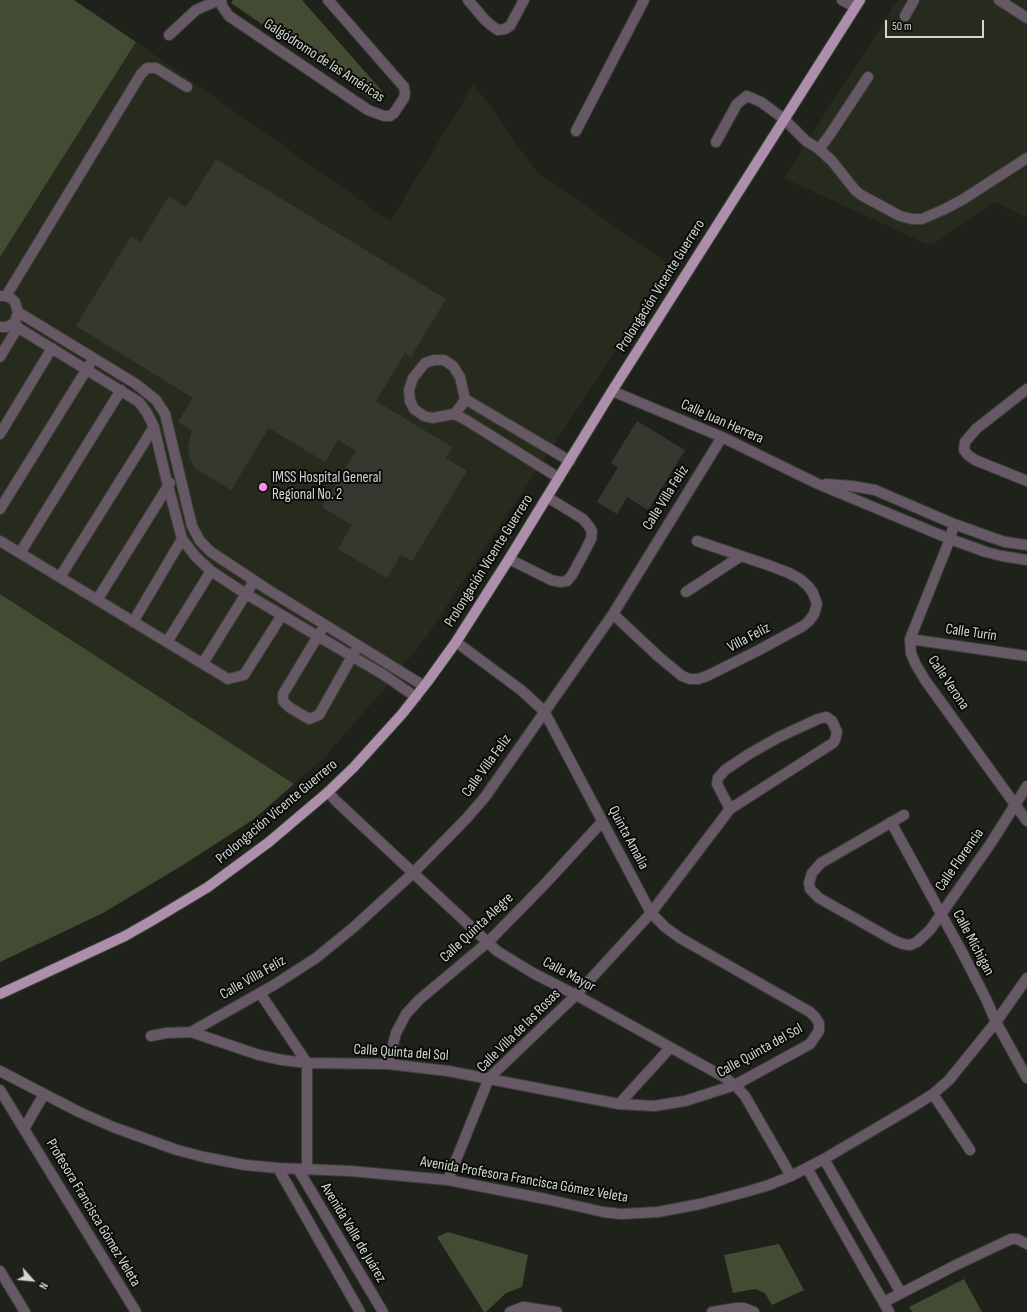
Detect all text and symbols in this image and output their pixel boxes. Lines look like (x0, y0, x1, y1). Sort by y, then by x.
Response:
scale bar (887, 12, 986, 38)
street label: Galgódromo de las Américas (260, 15, 388, 107)
text: 50 m (892, 19, 912, 34)
street label: Prolongación Vicente Guerrero (613, 216, 709, 356)
street label: Calle Juan Herrera (678, 396, 766, 448)
street label: Calle Villa Feliz (639, 462, 693, 534)
place label: IMSS Hospital General Regional No. 2 (272, 469, 381, 504)
marker: IMSS Hospital General Regional No. 2 (257, 481, 269, 493)
street label: Prolongación Vicente Guerrero (441, 491, 537, 631)
street label: Villa Feliz (724, 619, 774, 657)
street label: Calle Turín (944, 620, 998, 646)
street label: Calle Verona (923, 652, 973, 714)
street label: Calle Villa Feliz (458, 731, 516, 801)
street label: Prolongación Vicente Guerrero (213, 756, 341, 868)
street label: Quinta Amalia (604, 803, 652, 873)
street label: Calle Florencia (932, 825, 988, 895)
street label: Calle Quinta Alegre (437, 889, 517, 967)
street label: Calle Míchigan (948, 907, 998, 979)
street label: Calle Villa Feliz (217, 952, 289, 1004)
street label: Calle Mayor (539, 954, 599, 996)
street label: Calle Villa de las Rosas (474, 986, 564, 1076)
street label: Calle Quinta del Sol (714, 1020, 806, 1082)
street label: Calle Quinta del Sol (353, 1041, 449, 1065)
street label: Profesora Francisca Gómez Veleta (42, 1136, 144, 1290)
street label: Avenida Profesora Francisca Gómez Veleta (419, 1153, 629, 1207)
street label: Avenida Valle de Juárez (316, 1180, 390, 1286)
north arrow (12, 1260, 52, 1300)
text: N (36, 1280, 50, 1291)

